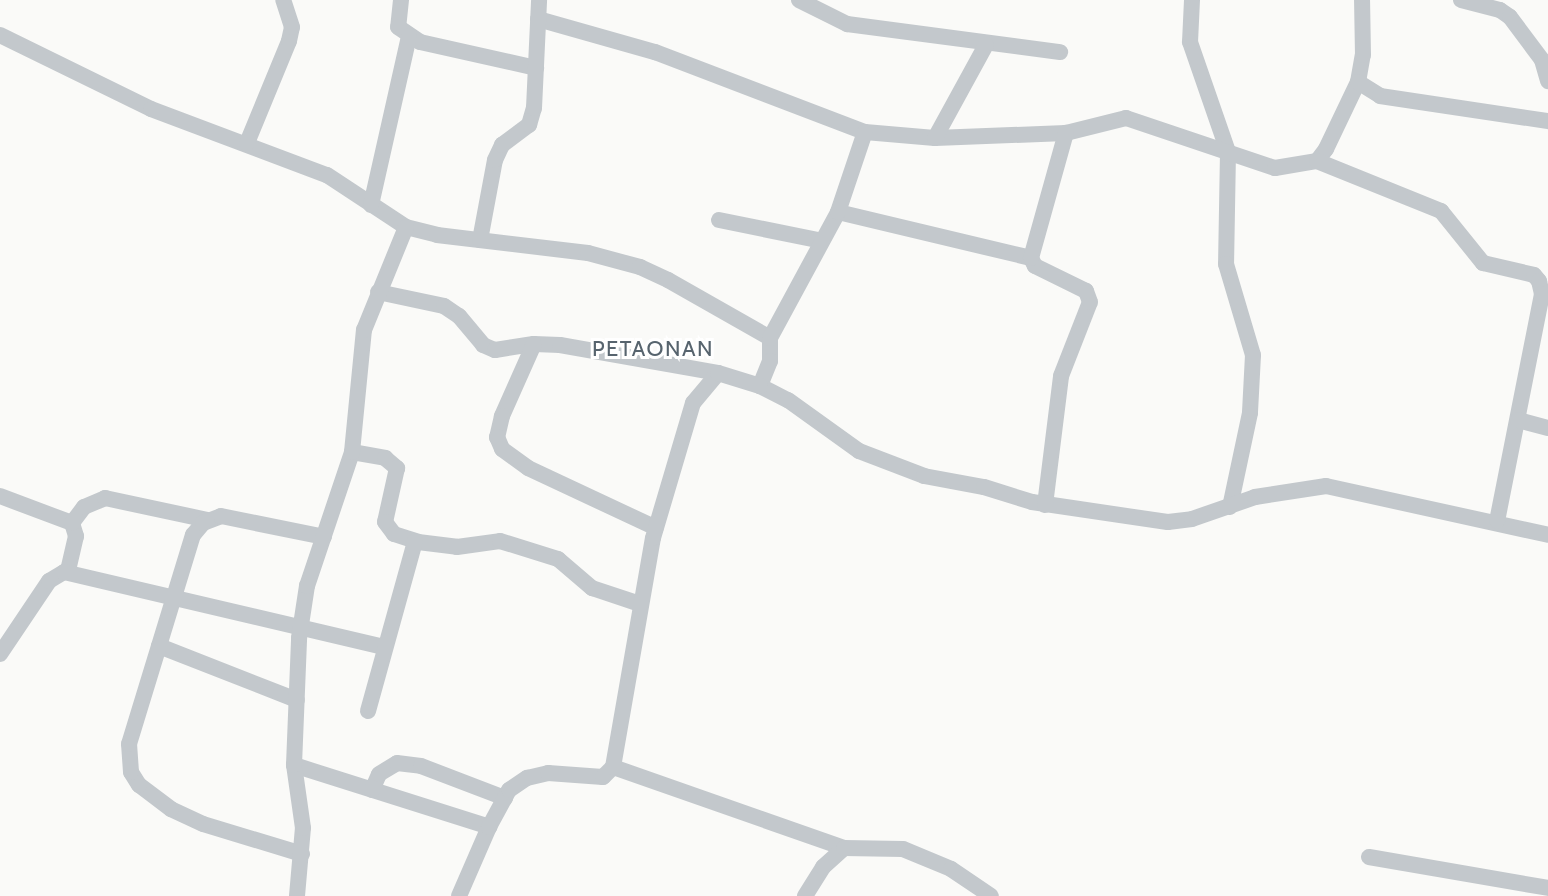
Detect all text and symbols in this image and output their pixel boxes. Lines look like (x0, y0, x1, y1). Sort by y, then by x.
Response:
district label: PETAONAN (592, 336, 714, 362)

